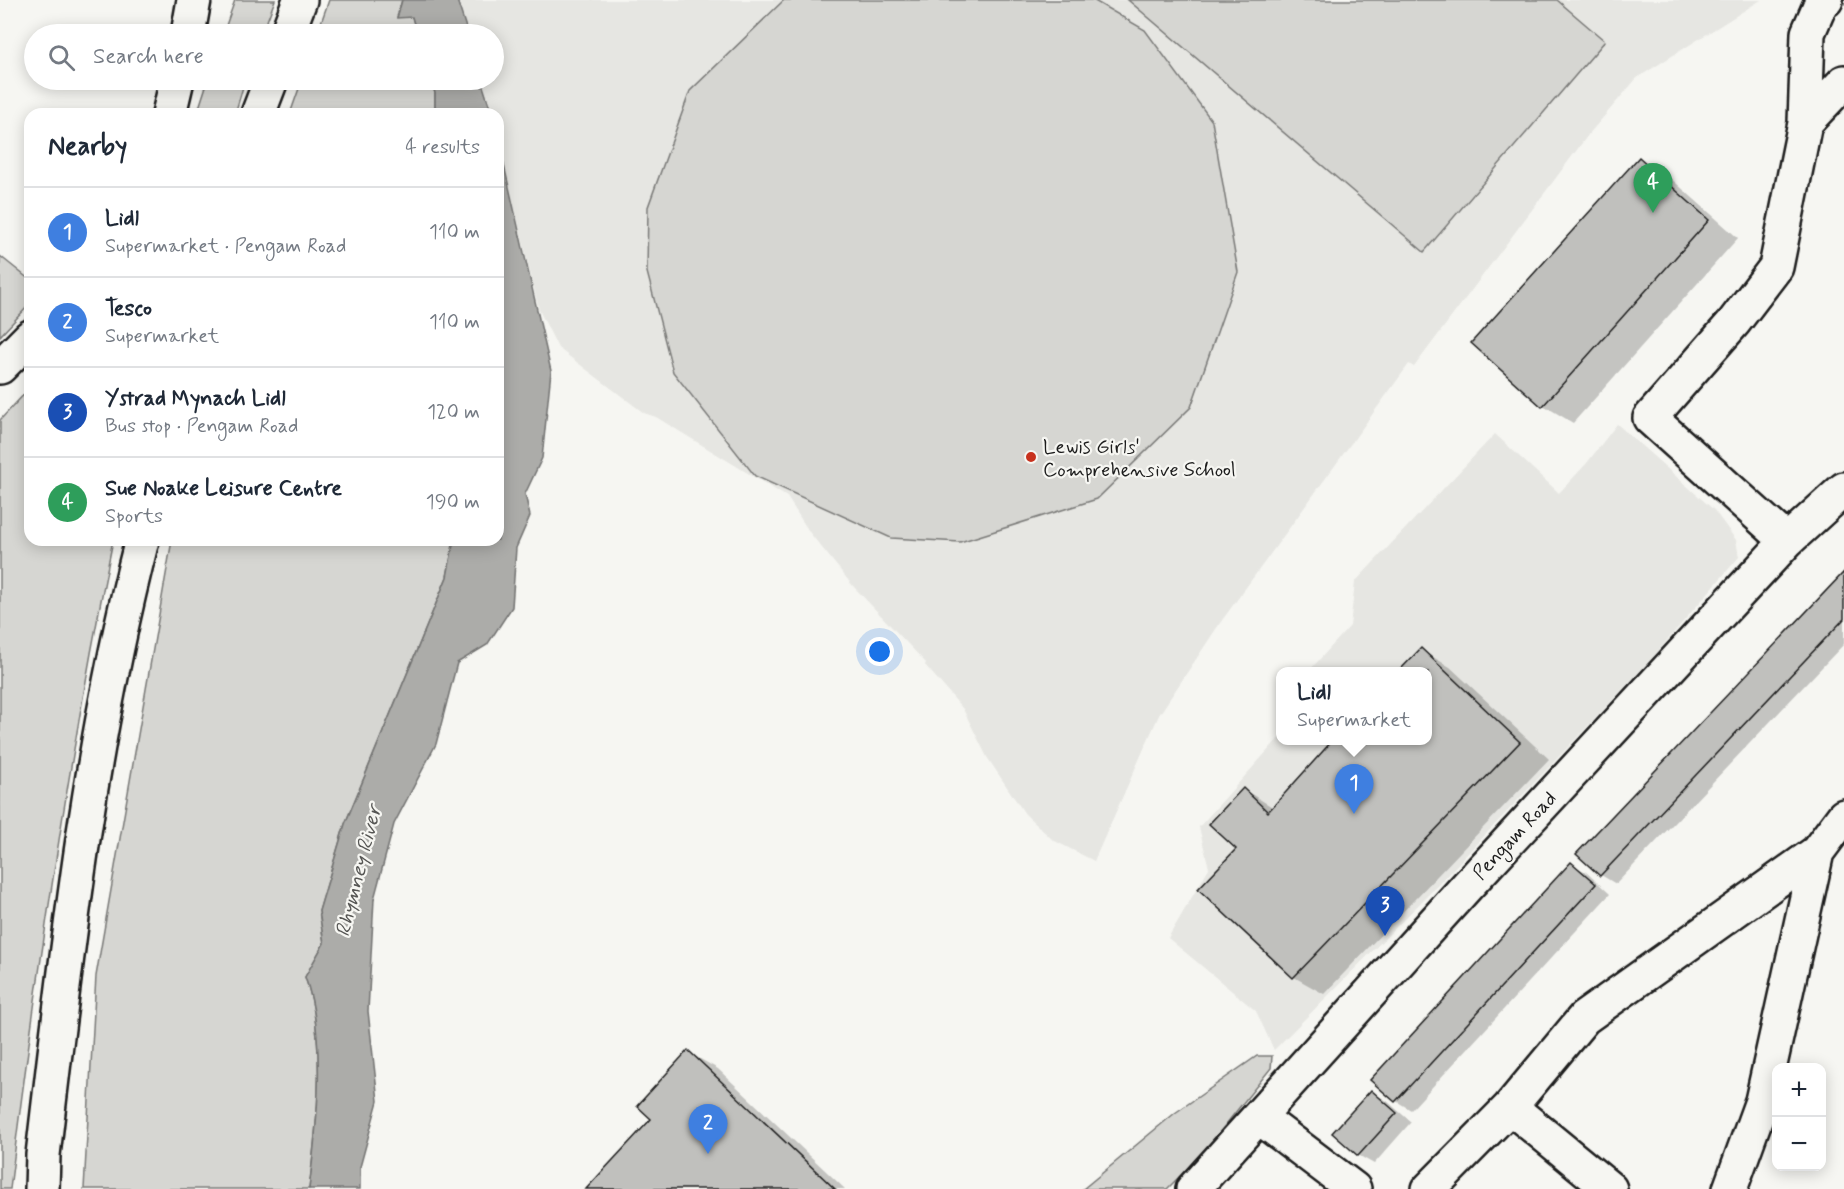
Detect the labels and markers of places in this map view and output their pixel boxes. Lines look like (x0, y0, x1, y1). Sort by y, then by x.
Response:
pin: 4 (1634, 164, 1672, 213)
place label: Lewis Girls' Comprehensive School (1043, 434, 1236, 484)
marker: Lewis Girls' Comprehensive School (1024, 450, 1038, 464)
pin: 1 (1334, 764, 1374, 814)
pin: 3 (1366, 886, 1404, 936)
pin: 2 (688, 1104, 728, 1154)

